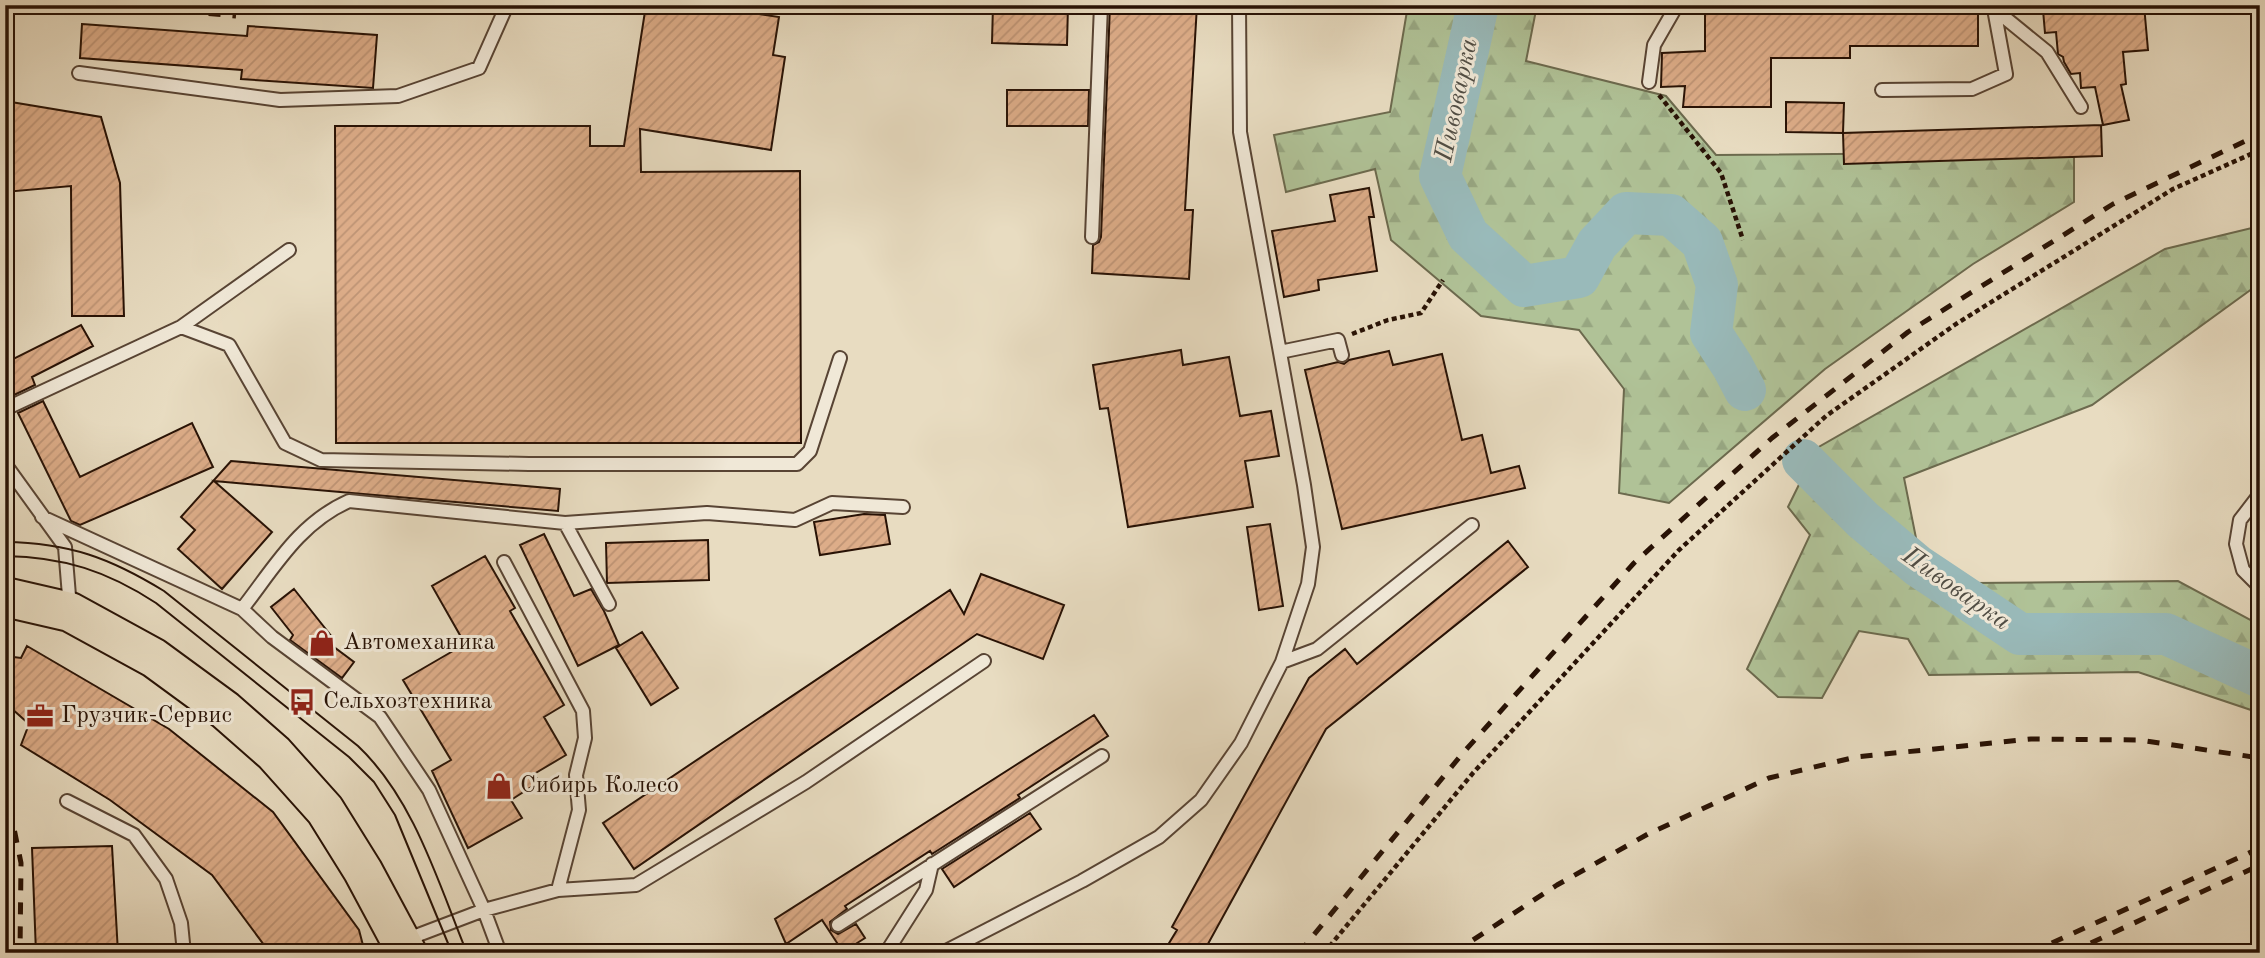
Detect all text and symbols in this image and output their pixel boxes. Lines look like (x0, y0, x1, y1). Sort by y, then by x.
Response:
water label: Пивоварка (1431, 36, 1483, 165)
water label: Пивоварка (1896, 542, 2015, 636)
shop icon: Автомеханика (307, 628, 337, 658)
place label: Автомеханика (343, 631, 495, 655)
bus stop icon: Сельхозтехника (287, 687, 317, 717)
place label: Сельхозтехника (323, 690, 493, 714)
office icon: Грузчик-Сервис (25, 701, 55, 731)
place label: Грузчик-Сервис (61, 704, 232, 728)
shop icon: Сибирь Колесо (484, 771, 514, 801)
place label: Сибирь Колесо (520, 774, 679, 798)

